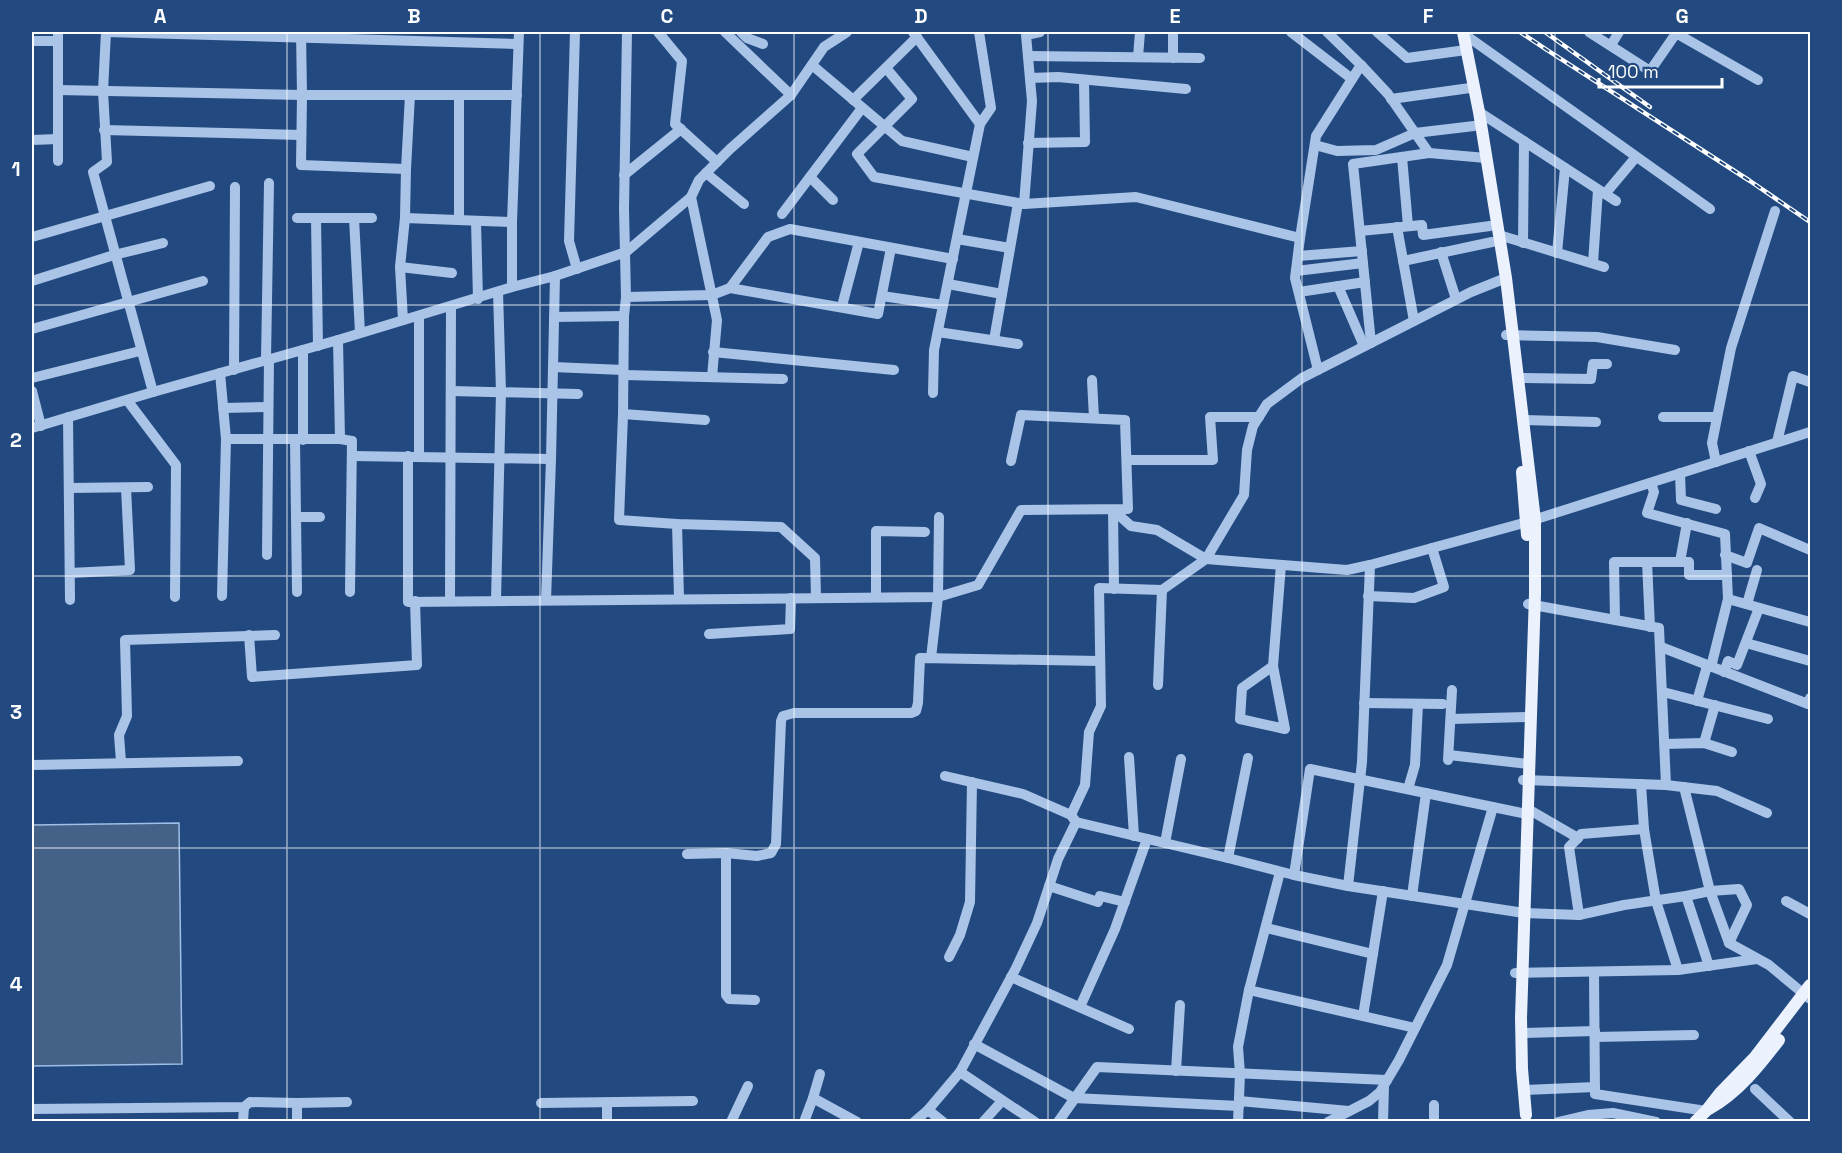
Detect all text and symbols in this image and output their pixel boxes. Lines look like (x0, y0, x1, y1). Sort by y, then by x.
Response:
text: A (154, 3, 167, 29)
text: B (407, 3, 421, 29)
text: C (661, 3, 674, 29)
text: D (914, 3, 928, 29)
text: E (1169, 3, 1181, 29)
text: F (1423, 3, 1434, 29)
text: G (1675, 3, 1689, 29)
scale bar (1599, 51, 1722, 89)
text: 100 m (1608, 60, 1659, 83)
text: 1 (11, 156, 21, 182)
text: 2 (10, 427, 22, 453)
text: 3 (10, 699, 22, 725)
text: 4 (10, 971, 23, 997)

